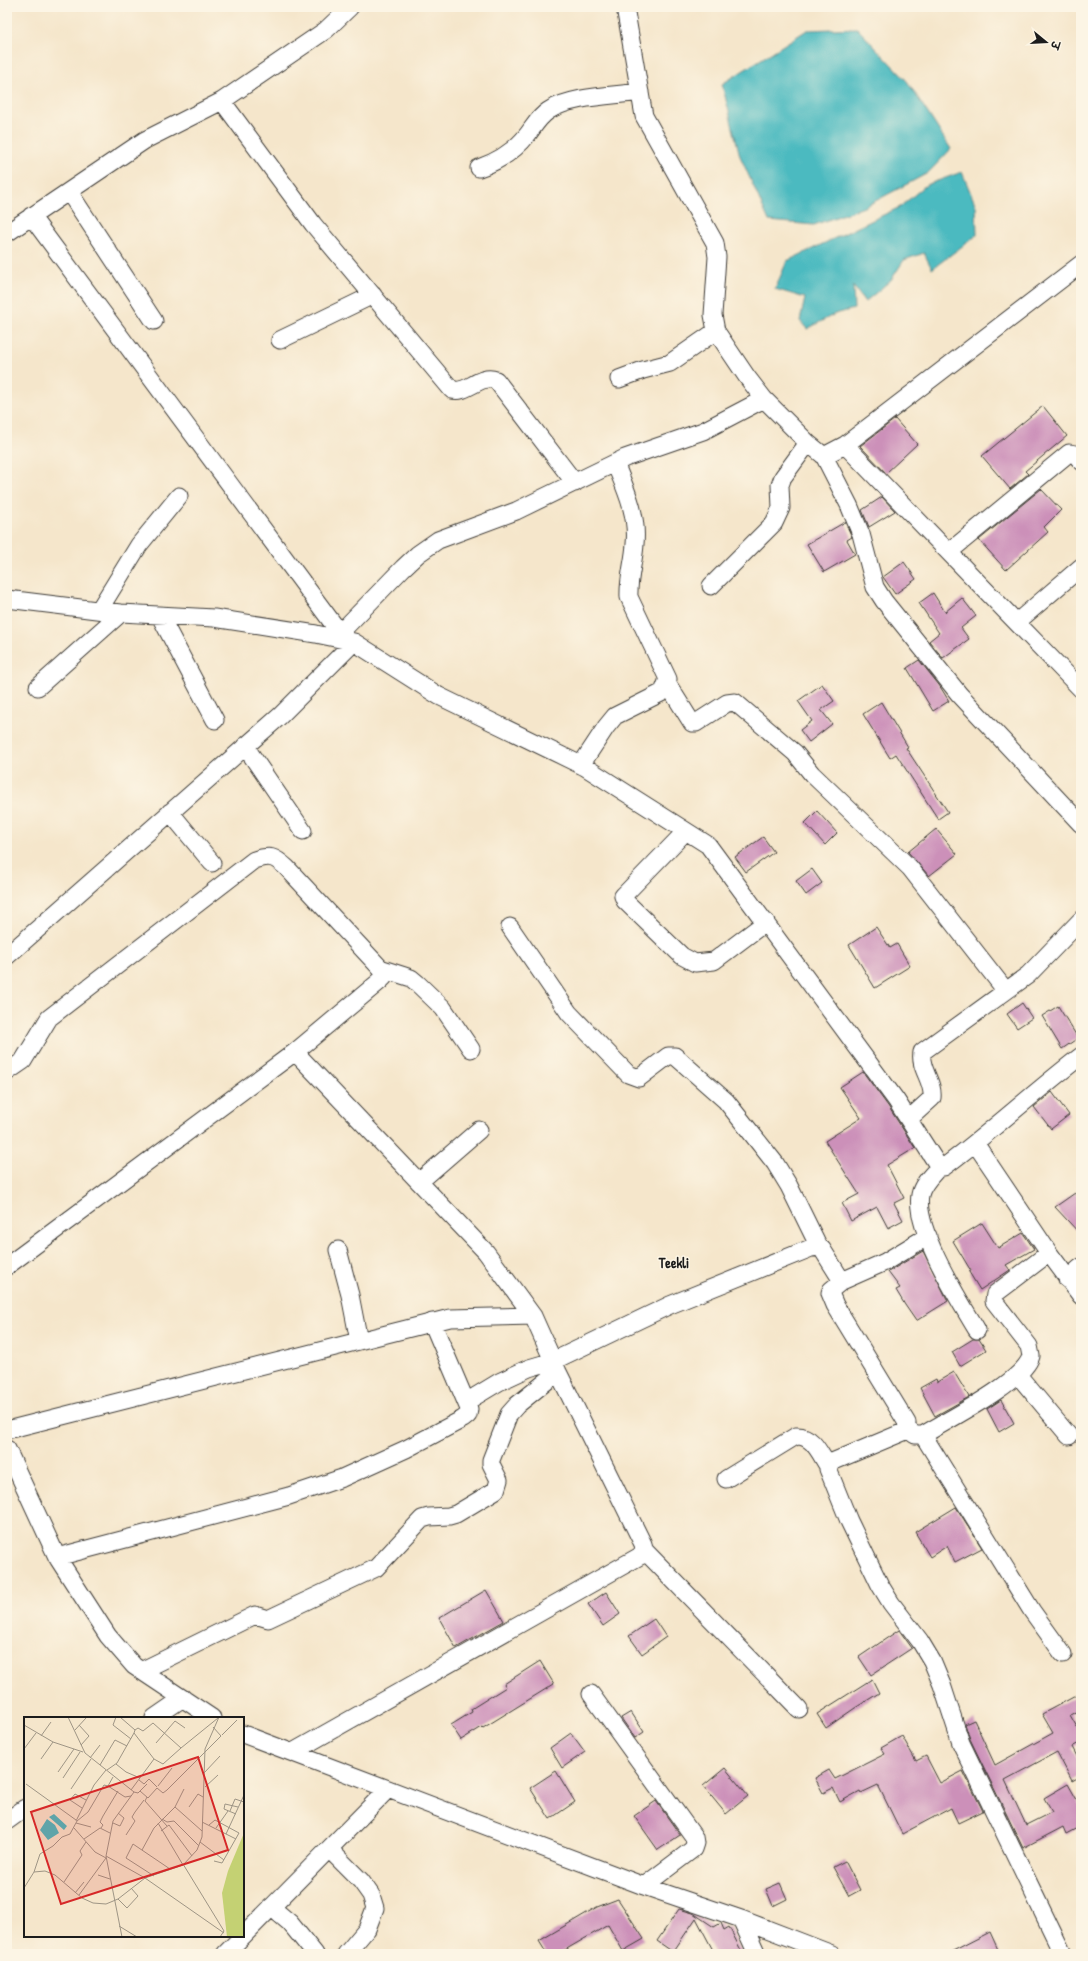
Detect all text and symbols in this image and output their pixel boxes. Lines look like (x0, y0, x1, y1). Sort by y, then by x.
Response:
north arrow (1026, 22, 1066, 62)
text: उ (1047, 38, 1064, 52)
district label: Teekli (658, 1253, 689, 1272)
inset map (24, 1717, 244, 1937)

